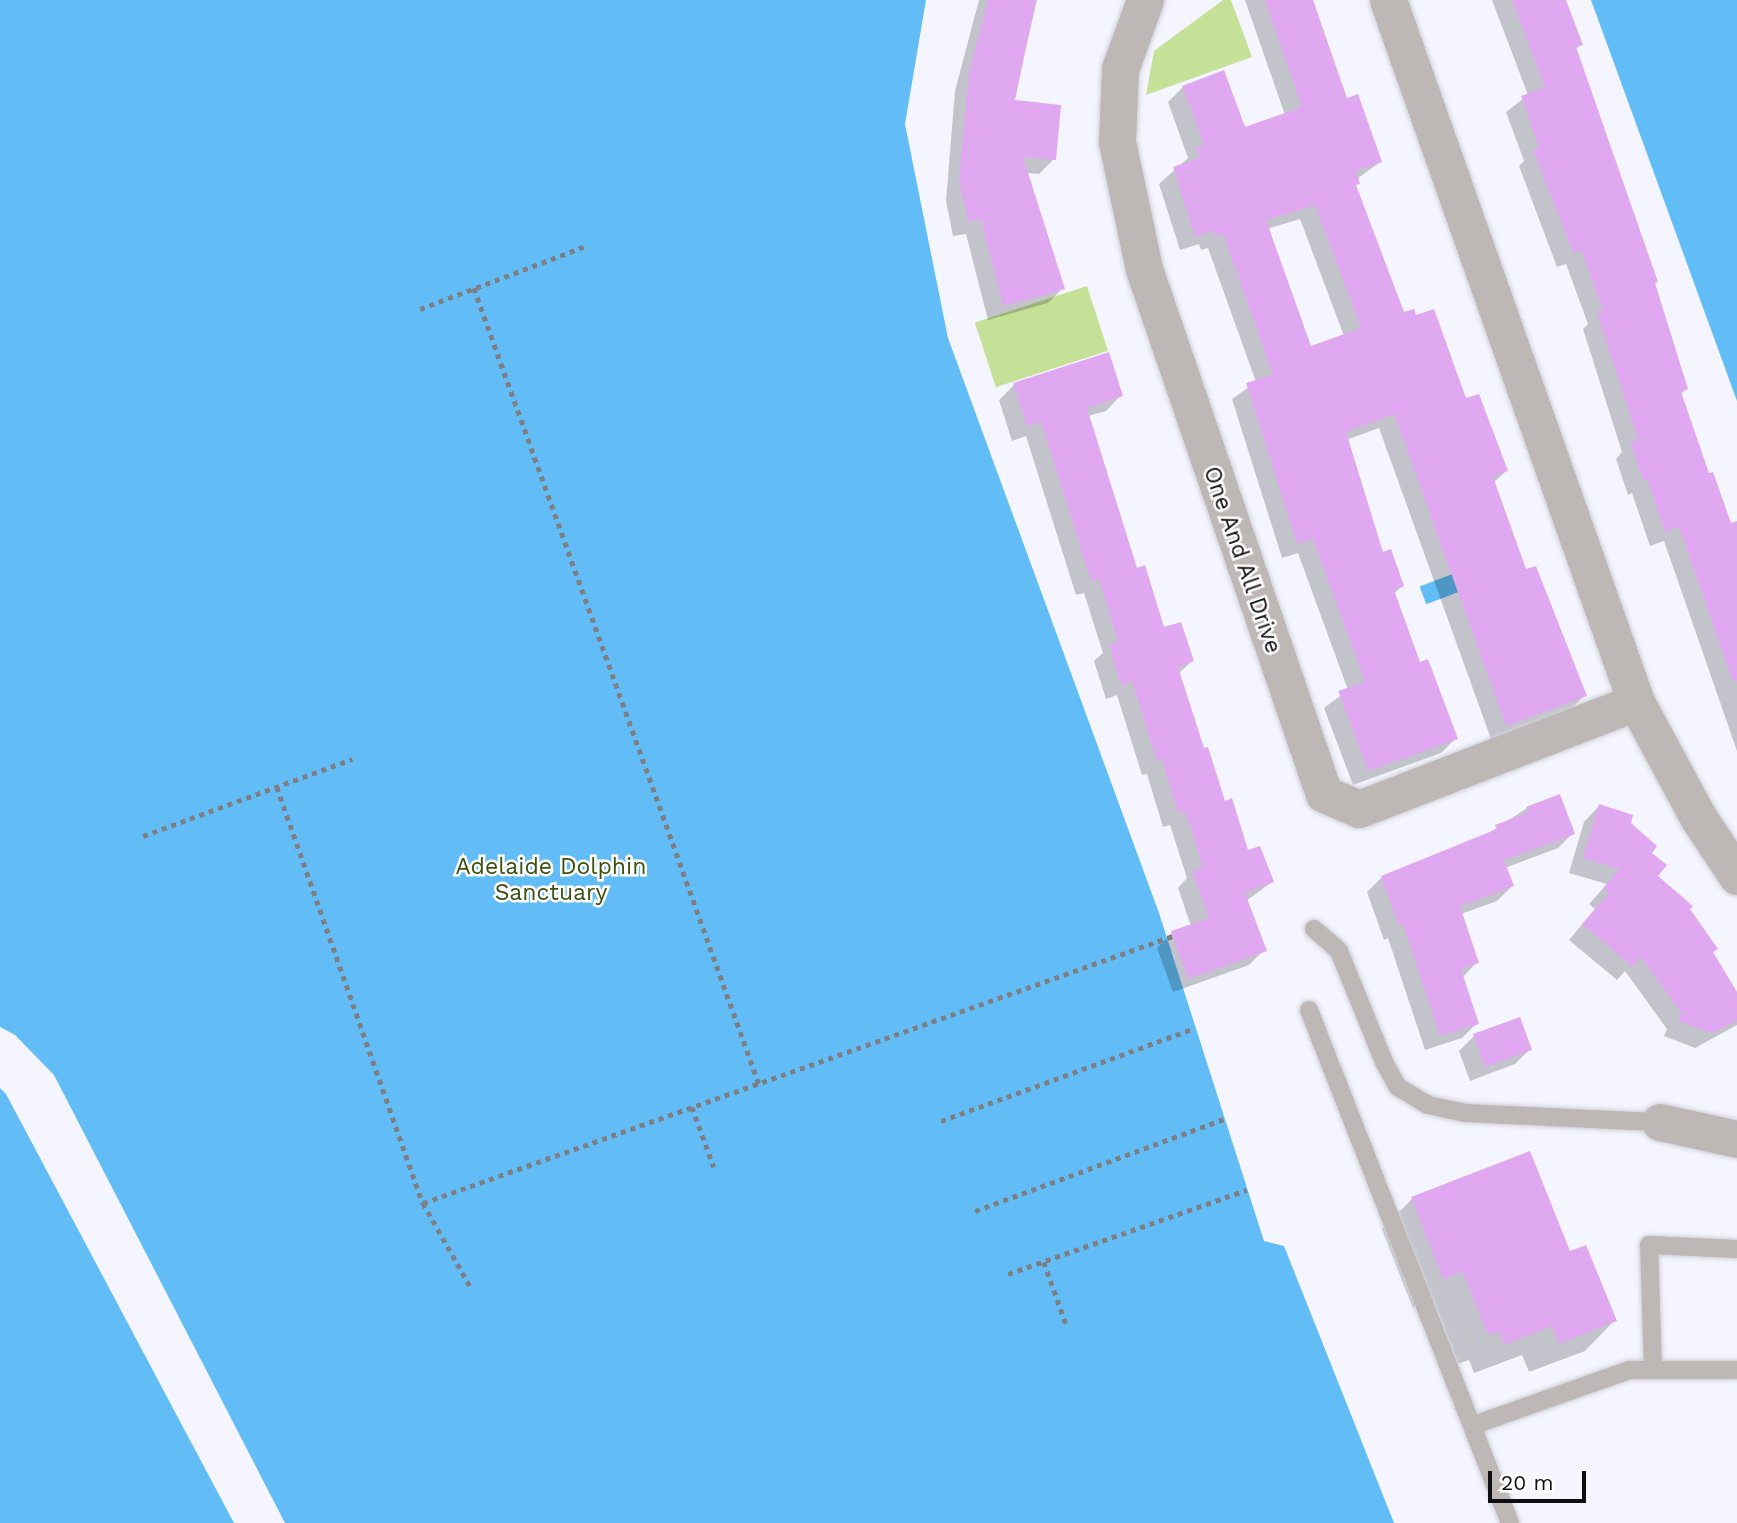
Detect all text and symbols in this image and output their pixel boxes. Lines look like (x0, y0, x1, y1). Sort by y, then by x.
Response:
street label: One And All Drive (1197, 462, 1287, 658)
park label: Adelaide Dolphin Sanctuary (456, 853, 646, 907)
scale bar (1492, 1456, 1590, 1500)
text: 20 m (1501, 1470, 1553, 1495)

